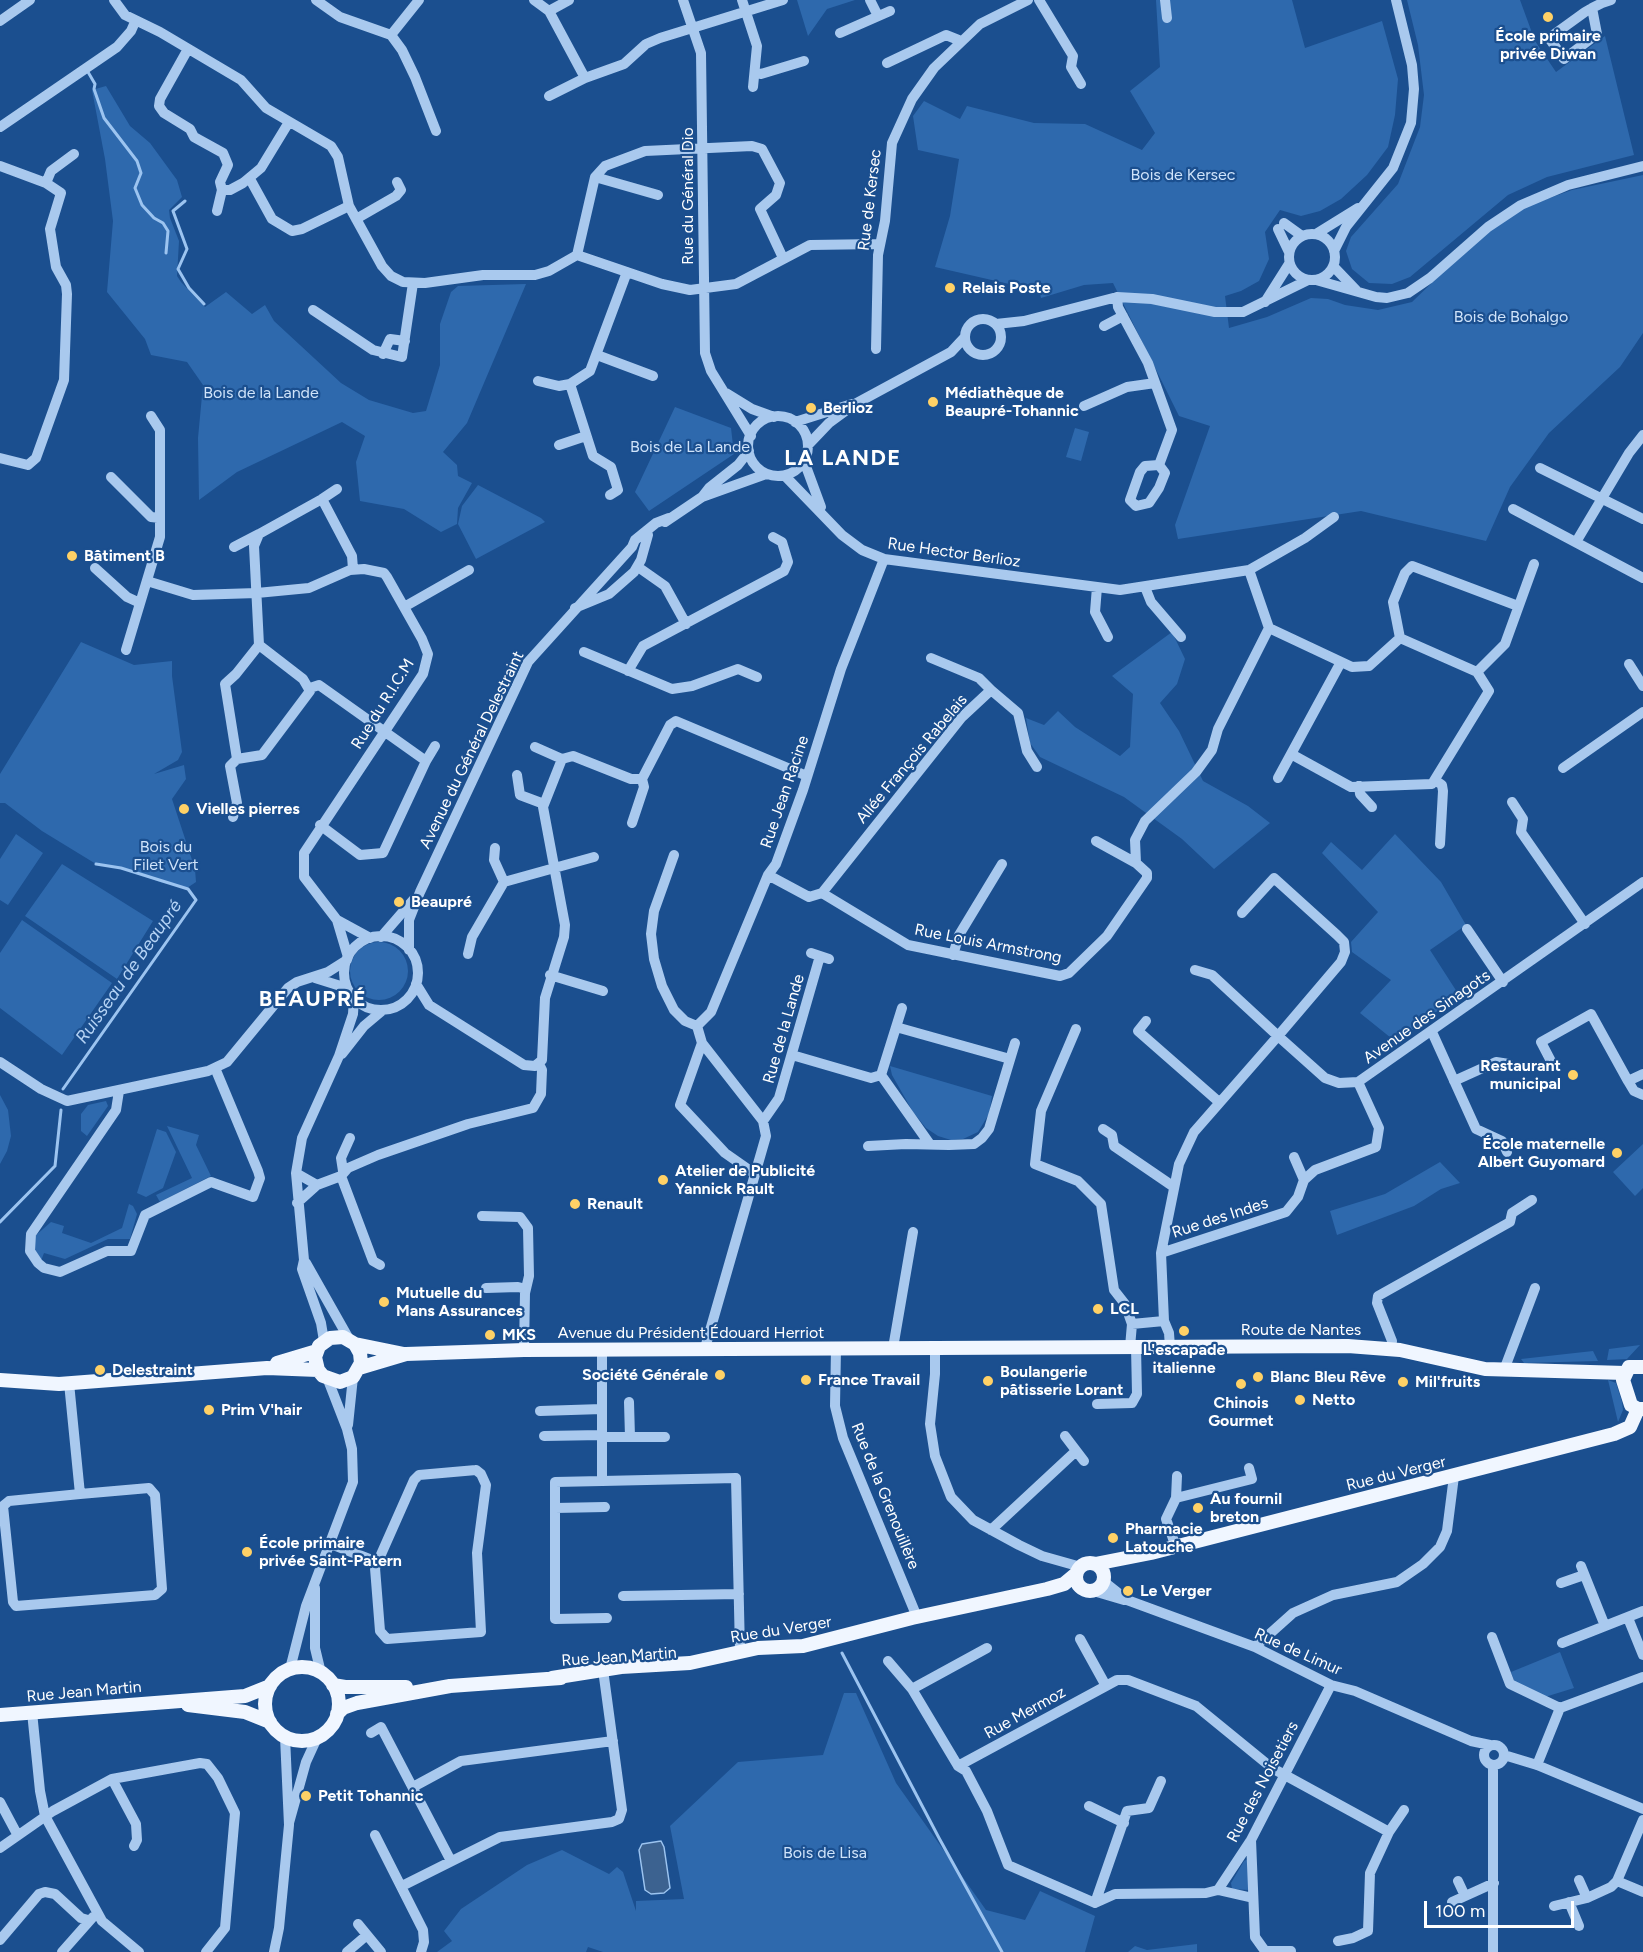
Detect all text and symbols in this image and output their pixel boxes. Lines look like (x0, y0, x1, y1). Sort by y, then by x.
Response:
marker: École primaire privée Diwan (1541, 10, 1555, 24)
place label: École primaire privée Diwan (1495, 26, 1601, 64)
street label: Rue du Général Dio (678, 127, 698, 265)
street label: Rue de Kersec (854, 148, 886, 252)
park label: Bois de Kersec (1131, 165, 1235, 185)
place label: Relais Poste (962, 278, 1050, 298)
marker: Relais Poste (943, 281, 957, 295)
park label: Bois de Bohalgo (1454, 307, 1568, 327)
park label: Bois de la Lande (203, 383, 319, 403)
place label: Médiathèque de Beaupré-Tohannic (945, 383, 1079, 421)
marker: Médiathèque de Beaupré-Tohannic (926, 395, 940, 409)
place label: Berlioz (823, 398, 873, 418)
marker: Berlioz (804, 401, 818, 415)
park label: Bois de La Lande (630, 437, 750, 457)
district label: LA LANDE (784, 446, 902, 472)
street label: Rue Hector Berlioz (886, 534, 1022, 572)
place label: Bâtiment B (84, 546, 165, 566)
marker: Bâtiment B (65, 549, 79, 563)
street label: Avenue du Général Delestraint (416, 648, 528, 852)
street label: Rue du R.I.C.M (347, 655, 419, 753)
street label: Allée François Rabelais (852, 691, 972, 827)
street label: Rue Jean Racine (757, 733, 813, 851)
place label: Vielles pierres (196, 799, 300, 819)
marker: Vielles pierres (177, 802, 191, 816)
park label: Bois du Filet Vert (133, 837, 199, 875)
place label: Beaupré (411, 892, 472, 912)
marker: Beaupré (392, 895, 406, 909)
water label: Ruisseau de Beaupré (71, 896, 187, 1048)
street label: Rue Louis Armstrong (913, 920, 1063, 968)
street label: Avenue des Sinagots (1360, 966, 1494, 1068)
street label: Rue de la Lande (759, 972, 809, 1086)
district label: BEAUPRÉ (259, 987, 367, 1013)
place label: Restaurant municipal (1480, 1056, 1561, 1094)
marker: Restaurant municipal (1566, 1068, 1580, 1082)
place label: École maternelle Albert Guyomard (1478, 1134, 1605, 1172)
marker: École maternelle Albert Guyomard (1610, 1146, 1624, 1160)
place label: Atelier de Publicité Yannick Rault (675, 1161, 815, 1199)
marker: Atelier de Publicité Yannick Rault (656, 1173, 670, 1187)
street label: Rue des Indes (1169, 1193, 1271, 1243)
place label: Renault (587, 1194, 643, 1214)
marker: Renault (568, 1197, 582, 1211)
place label: Mutuelle du Mans Assurances (396, 1283, 523, 1321)
marker: Mutuelle du Mans Assurances (377, 1295, 391, 1309)
place label: LCL (1110, 1299, 1139, 1319)
marker: LCL (1091, 1302, 1105, 1316)
street label: Route de Nantes (1241, 1320, 1361, 1340)
street label: Avenue du Président Édouard Herriot (558, 1323, 824, 1343)
marker: L'escapade italienne (1177, 1324, 1191, 1338)
place label: MKS (502, 1325, 536, 1345)
marker: MKS (483, 1328, 497, 1342)
place label: L'escapade italienne (1143, 1340, 1225, 1378)
place label: Delestraint (112, 1360, 193, 1380)
place label: Boulangerie pâtisserie Lorant (1000, 1362, 1123, 1400)
marker: Delestraint (93, 1363, 107, 1377)
place label: Société Générale (582, 1365, 708, 1385)
place label: Blanc Bleu Rêve (1270, 1367, 1386, 1387)
marker: Société Générale (713, 1368, 727, 1382)
place label: France Travail (818, 1370, 920, 1390)
marker: Blanc Bleu Rêve (1251, 1370, 1265, 1384)
place label: Mil'fruits (1415, 1372, 1480, 1392)
marker: France Travail (799, 1373, 813, 1387)
marker: Boulangerie pâtisserie Lorant (981, 1374, 995, 1388)
marker: Mil'fruits (1396, 1375, 1410, 1389)
marker: Chinois Gourmet (1234, 1377, 1248, 1391)
place label: Netto (1312, 1390, 1355, 1410)
place label: Chinois Gourmet (1208, 1393, 1274, 1431)
marker: Netto (1293, 1393, 1307, 1407)
place label: Prim V'hair (221, 1400, 302, 1420)
marker: Prim V'hair (202, 1403, 216, 1417)
street label: Rue de la Grenouillère (847, 1420, 923, 1572)
street label: Rue du Verger (1344, 1452, 1448, 1496)
place label: Au fournil breton (1210, 1489, 1282, 1527)
marker: Au fournil breton (1191, 1501, 1205, 1515)
place label: Pharmacie Latouche (1125, 1519, 1203, 1557)
marker: Pharmacie Latouche (1106, 1531, 1120, 1545)
place label: École primaire privée Saint-Patern (259, 1533, 402, 1571)
marker: École primaire privée Saint-Patern (240, 1545, 254, 1559)
place label: Le Verger (1140, 1581, 1212, 1601)
marker: Le Verger (1121, 1584, 1135, 1598)
street label: Rue du Verger (729, 1613, 833, 1647)
street label: Rue de Limur (1251, 1624, 1345, 1680)
street label: Rue Jean Martin (561, 1643, 677, 1671)
street label: Rue Jean Martin (26, 1677, 142, 1707)
street label: Rue Mermoz (981, 1683, 1069, 1743)
street label: Rue des Noisetiers (1223, 1718, 1303, 1846)
place label: Petit Tohannic (318, 1786, 424, 1806)
marker: Petit Tohannic (299, 1789, 313, 1803)
park label: Bois de Lisa (783, 1843, 867, 1863)
scale bar (1427, 1889, 1577, 1927)
text: 100 m (1435, 1900, 1485, 1922)

